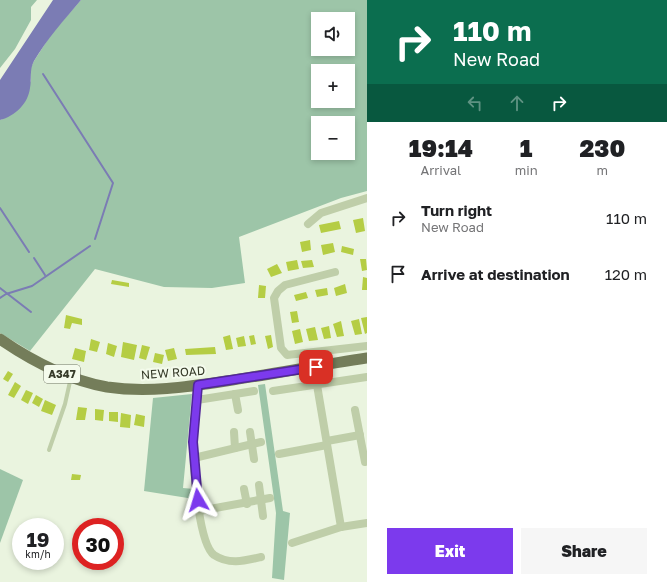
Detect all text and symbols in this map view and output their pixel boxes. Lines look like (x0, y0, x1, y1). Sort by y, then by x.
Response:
map controls (311, 12, 355, 160)
button: sound (311, 12, 355, 56)
text: 110 m (453, 14, 532, 47)
icon: right (387, 16, 439, 68)
text: New Road (453, 48, 540, 70)
button: + (311, 64, 355, 108)
icon: left (464, 92, 486, 114)
icon: ahead (506, 92, 528, 114)
icon: right (548, 92, 570, 114)
button: − (311, 116, 355, 160)
text: 19:14 (409, 133, 473, 162)
text: 1 (520, 133, 532, 162)
text: 230 (579, 133, 625, 162)
text: Arrival (420, 162, 461, 178)
text: min (515, 162, 538, 178)
text: m (597, 162, 608, 178)
text: Turn right (421, 201, 492, 219)
icon: right (387, 207, 409, 229)
text: 110 m (606, 209, 647, 227)
text: New Road (421, 219, 484, 235)
icon: arrive (387, 263, 409, 285)
text: Arrive at destination (421, 265, 570, 283)
text: 120 m (605, 265, 647, 283)
pin (299, 350, 333, 384)
icon: arrive (305, 356, 327, 378)
street label: NEW ROAD (140, 363, 206, 382)
road number: A347 (44, 365, 80, 383)
position arrow (177, 479, 219, 521)
speed limit sign: 30 (72, 518, 124, 570)
text: 19 (26, 527, 49, 551)
button: Exit (387, 528, 513, 574)
button: Share (521, 528, 647, 574)
text: km/h (25, 548, 51, 560)

